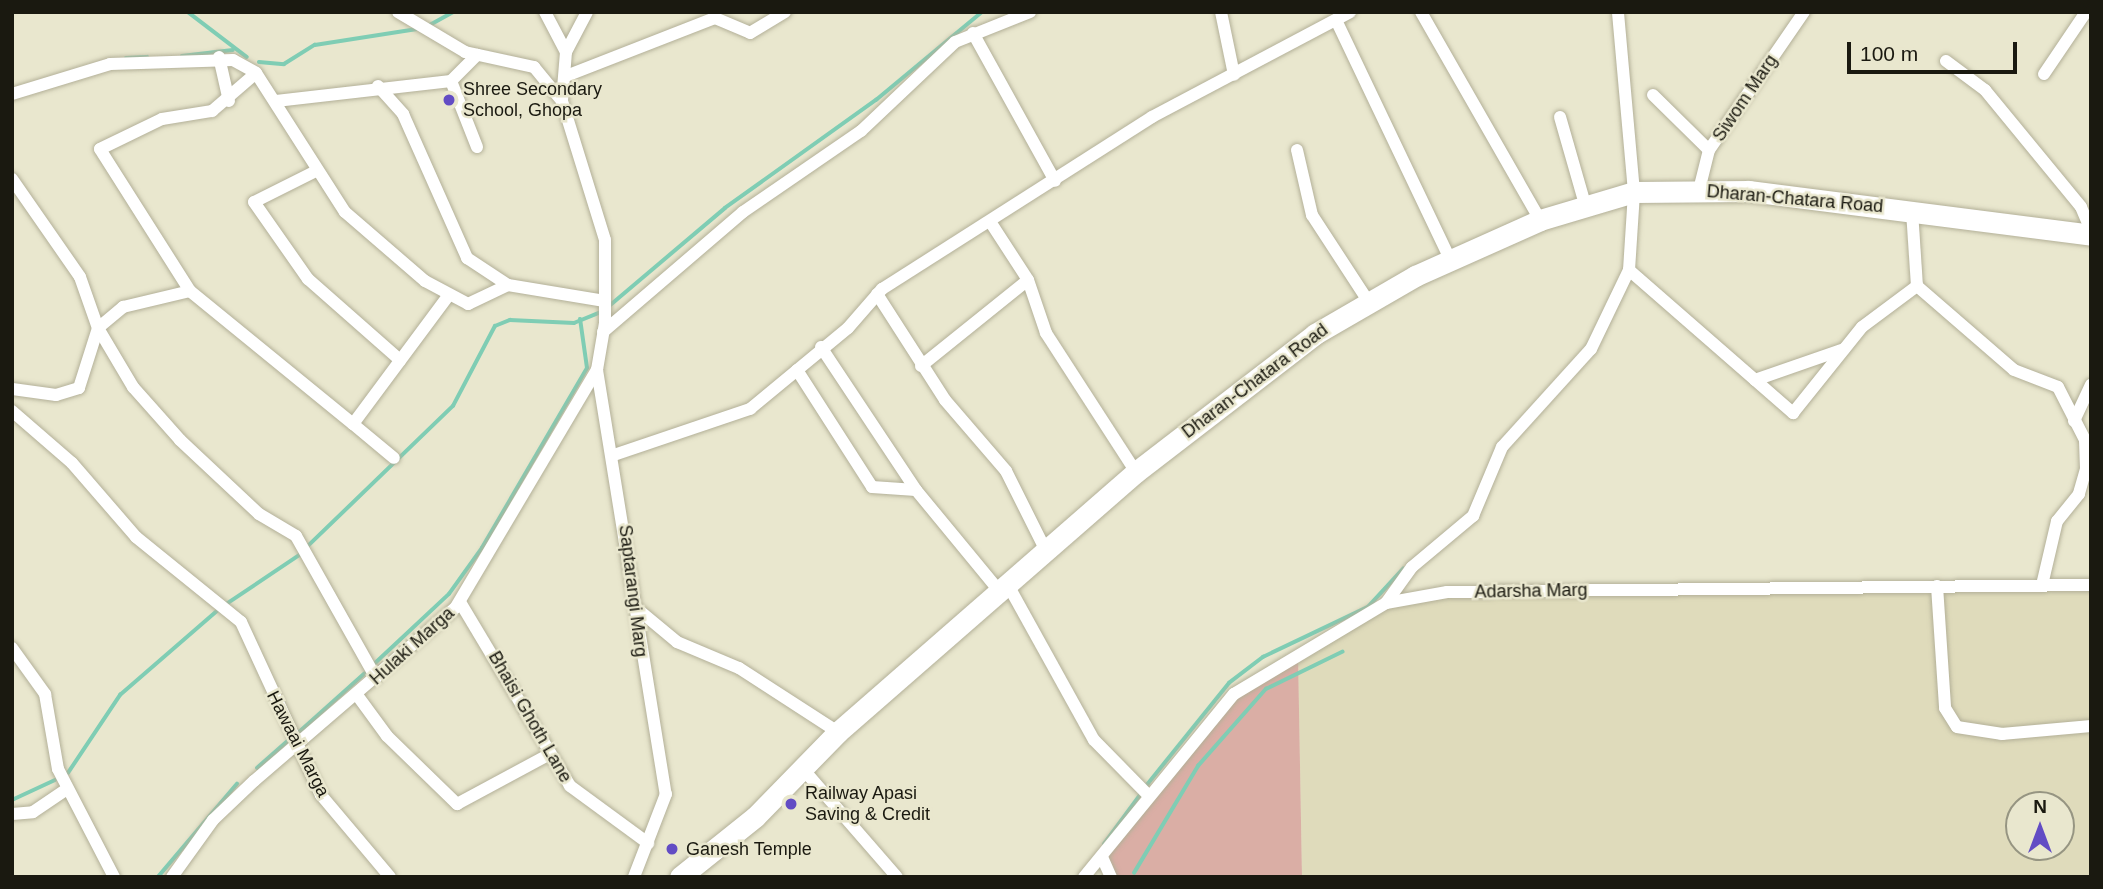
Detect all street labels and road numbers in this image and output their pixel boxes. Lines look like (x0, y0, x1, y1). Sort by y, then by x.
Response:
street label: Siwom Marg (1708, 51, 1782, 145)
street label: Dharan-Chatara Road (1706, 181, 1884, 217)
street label: Dharan-Chatara Road (1178, 319, 1332, 443)
street label: Saptarangi Marg (614, 524, 652, 658)
street label: Adarsha Marg (1474, 579, 1588, 603)
street label: Hulaki Marga (365, 602, 459, 690)
street label: Bhaisi Ghoth Lane (484, 647, 576, 787)
street label: Hawaai Marga (262, 687, 334, 801)

